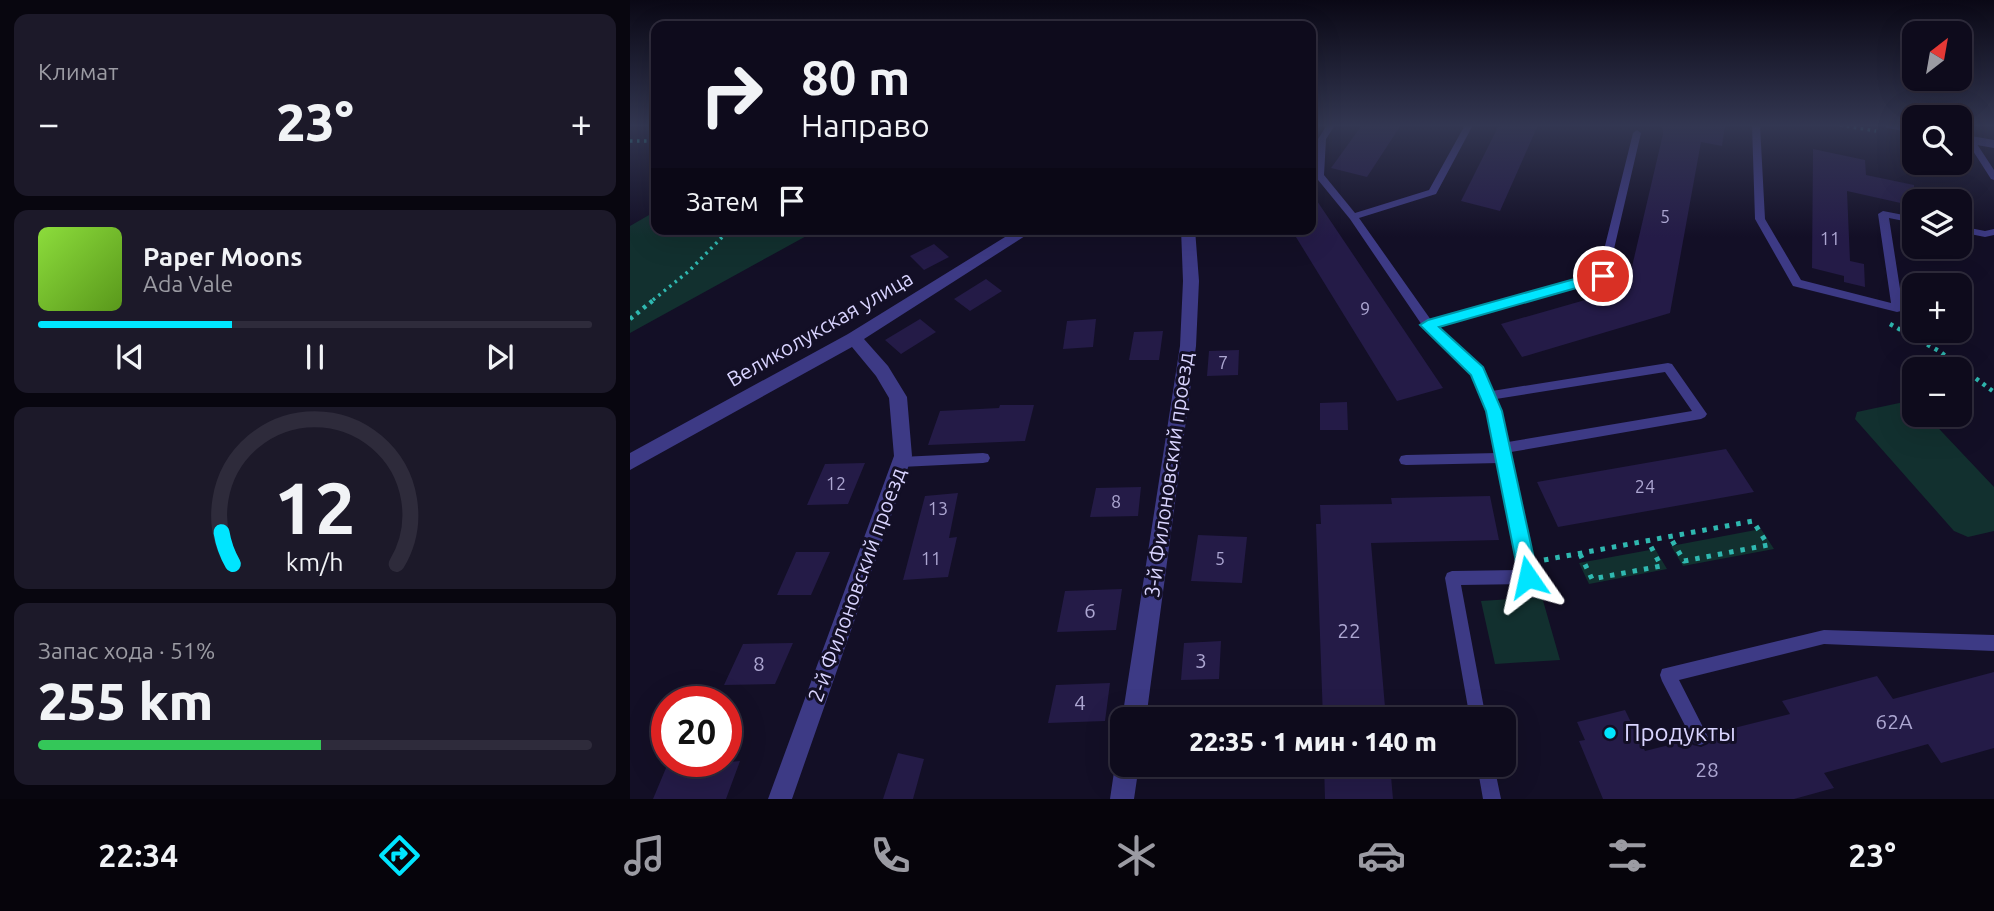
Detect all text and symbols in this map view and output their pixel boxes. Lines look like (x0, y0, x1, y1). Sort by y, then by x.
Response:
north arrow (1902, 21, 1972, 91)
map controls (1902, 21, 1972, 427)
icon: right (686, 49, 777, 140)
text: 80 m (801, 49, 910, 104)
text: Климат (38, 59, 118, 84)
text: 23° (276, 93, 354, 151)
text: − (38, 102, 59, 144)
text: + (571, 102, 592, 144)
button: search (1902, 105, 1972, 175)
text: Направо (801, 107, 930, 143)
icon: arrive (773, 182, 811, 220)
text: Затем (686, 187, 759, 216)
button: layers (1902, 189, 1972, 259)
house number: 5 (1660, 206, 1670, 226)
house number: 11 (1820, 228, 1840, 248)
text: Paper Moons (143, 242, 302, 271)
pin (1573, 246, 1633, 306)
icon: arrive (1584, 257, 1622, 295)
street label: Великолукская улица (722, 265, 917, 391)
text: Ada Vale (143, 271, 233, 296)
button: + (1902, 273, 1972, 343)
house number: 9 (1360, 298, 1370, 318)
icon: previous (111, 338, 149, 376)
icon: pause (296, 338, 334, 376)
icon: next (481, 338, 519, 376)
street label: 3-й Филоновский проезд (1139, 351, 1197, 599)
house number: 7 (1218, 352, 1228, 372)
button: − (1902, 357, 1972, 427)
street label: 2-й Филоновский проезд (803, 464, 910, 705)
text: 12 (274, 466, 356, 548)
house number: 12 (826, 473, 846, 493)
house number: 24 (1635, 476, 1655, 496)
house number: 8 (1111, 491, 1121, 511)
house number: 13 (928, 498, 948, 518)
position arrow (1491, 540, 1565, 614)
text: km/h (286, 547, 344, 575)
house number: 11 (921, 548, 941, 568)
house number: 5 (1215, 548, 1225, 568)
house number: 6 (1084, 598, 1096, 622)
house number: 22 (1337, 618, 1361, 642)
text: Запас хода · 51% (38, 638, 215, 663)
house number: 3 (1195, 648, 1207, 672)
house number: 8 (753, 651, 765, 675)
text: 255 km (38, 672, 213, 730)
speed limit sign: 20 (651, 686, 742, 777)
house number: 4 (1074, 690, 1086, 714)
house number: 62А (1875, 709, 1913, 733)
place label: Продукты (1624, 719, 1736, 746)
marker: Продукты (1602, 725, 1618, 741)
text: 22:35 · 1 мин · 140 m (1189, 727, 1437, 756)
house number: 28 (1695, 757, 1719, 781)
icon: directions (375, 831, 424, 880)
icon: music (620, 831, 669, 880)
icon: phone (866, 831, 915, 880)
icon: climate (1112, 831, 1161, 880)
icon: car (1357, 831, 1406, 880)
icon: filters (1603, 831, 1652, 880)
text: 22:34 (98, 837, 178, 873)
text: 23° (1848, 837, 1896, 873)

